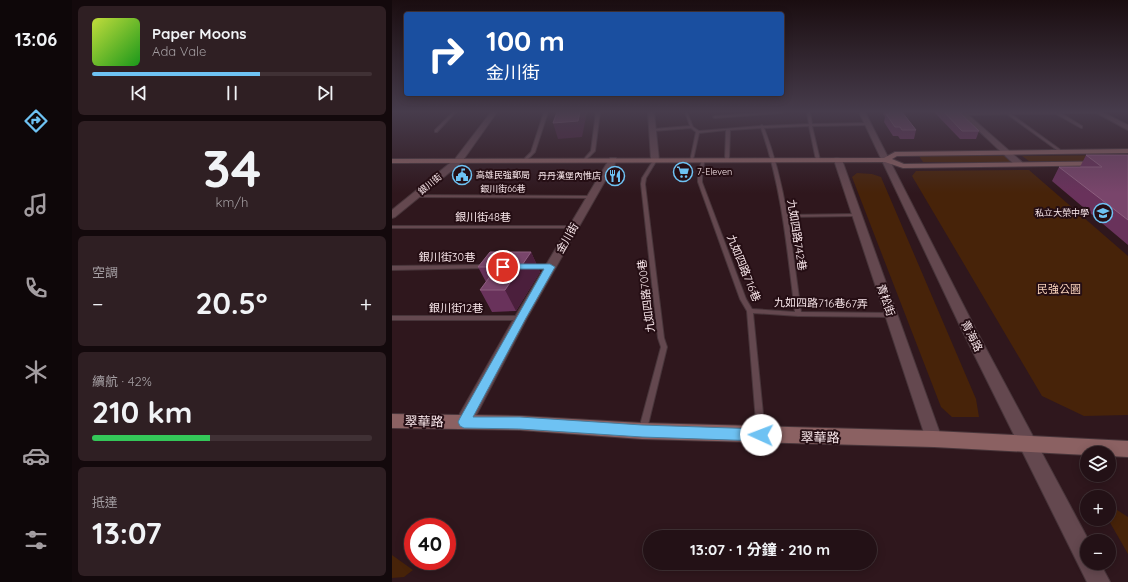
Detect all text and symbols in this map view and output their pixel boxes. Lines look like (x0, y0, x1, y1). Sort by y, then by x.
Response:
text: 100 m (486, 23, 565, 58)
text: Paper Moons (152, 24, 247, 43)
text: 13:06 (15, 28, 57, 51)
icon: right (420, 28, 472, 80)
text: Ada Vale (152, 43, 206, 59)
text: 金川街 (486, 61, 540, 84)
icon: previous (128, 82, 150, 104)
icon: pause (221, 82, 243, 104)
icon: next (314, 82, 336, 104)
icon: directions (22, 107, 50, 135)
text: 34 (203, 135, 261, 200)
supermarket icon: 7-Eleven (672, 161, 694, 183)
public building icon: 高雄民強郵局 (451, 164, 473, 186)
restaurant icon: 丹丹漢堡內惟店 (604, 165, 626, 187)
place label: 7-Eleven (697, 166, 732, 177)
place label: 高雄民強郵局 (476, 169, 530, 180)
place label: 丹丹漢堡內惟店 (538, 170, 601, 181)
street label: 銀川街 (416, 171, 444, 197)
street label: 銀川街66巷 (480, 183, 526, 194)
icon: music (22, 191, 50, 219)
text: km/h (216, 194, 248, 210)
street label: 九如四路742巷 (784, 198, 810, 272)
school or university icon: 私立大榮中學 (1092, 202, 1114, 224)
place label: 私立大榮中學 (1035, 207, 1089, 218)
street label: 銀川街48巷 (455, 210, 511, 224)
street label: 金川街 (553, 220, 581, 256)
street label: 九如四路716巷 (724, 232, 764, 304)
street label: 銀川街30巷 (419, 250, 475, 264)
pin (486, 250, 520, 284)
icon: arrive (492, 256, 514, 278)
street label: 九如四路700巷 (635, 259, 657, 333)
text: 空調 (92, 264, 118, 280)
icon: phone (22, 274, 50, 302)
street label: 青松街 (874, 282, 898, 318)
park label: 民強公園 (1037, 282, 1081, 296)
text: 20.5° (196, 284, 268, 322)
text: − (92, 290, 103, 318)
text: + (360, 290, 372, 318)
street label: 九如四路716巷67弄 (774, 295, 868, 311)
street label: 銀川街12巷 (429, 301, 483, 315)
street label: 青海路 (958, 318, 986, 354)
icon: climate (22, 358, 50, 386)
text: 續航 · 42% (92, 373, 152, 389)
text: 210 km (92, 393, 192, 431)
street label: 翠華路 (404, 413, 444, 429)
position arrow (740, 414, 782, 456)
street label: 翠華路 (800, 429, 840, 445)
icon: car (22, 442, 50, 470)
map controls (1080, 446, 1116, 570)
button: layers (1080, 446, 1116, 482)
button: + (1080, 490, 1116, 526)
text: 抵達 (92, 494, 118, 510)
text: 13:07 (92, 514, 162, 552)
speed limit sign: 40 (404, 518, 456, 570)
icon: filters (22, 526, 50, 554)
button: − (1080, 534, 1116, 570)
text: 13:07 · 1 分鐘 · 210 m (690, 540, 830, 559)

